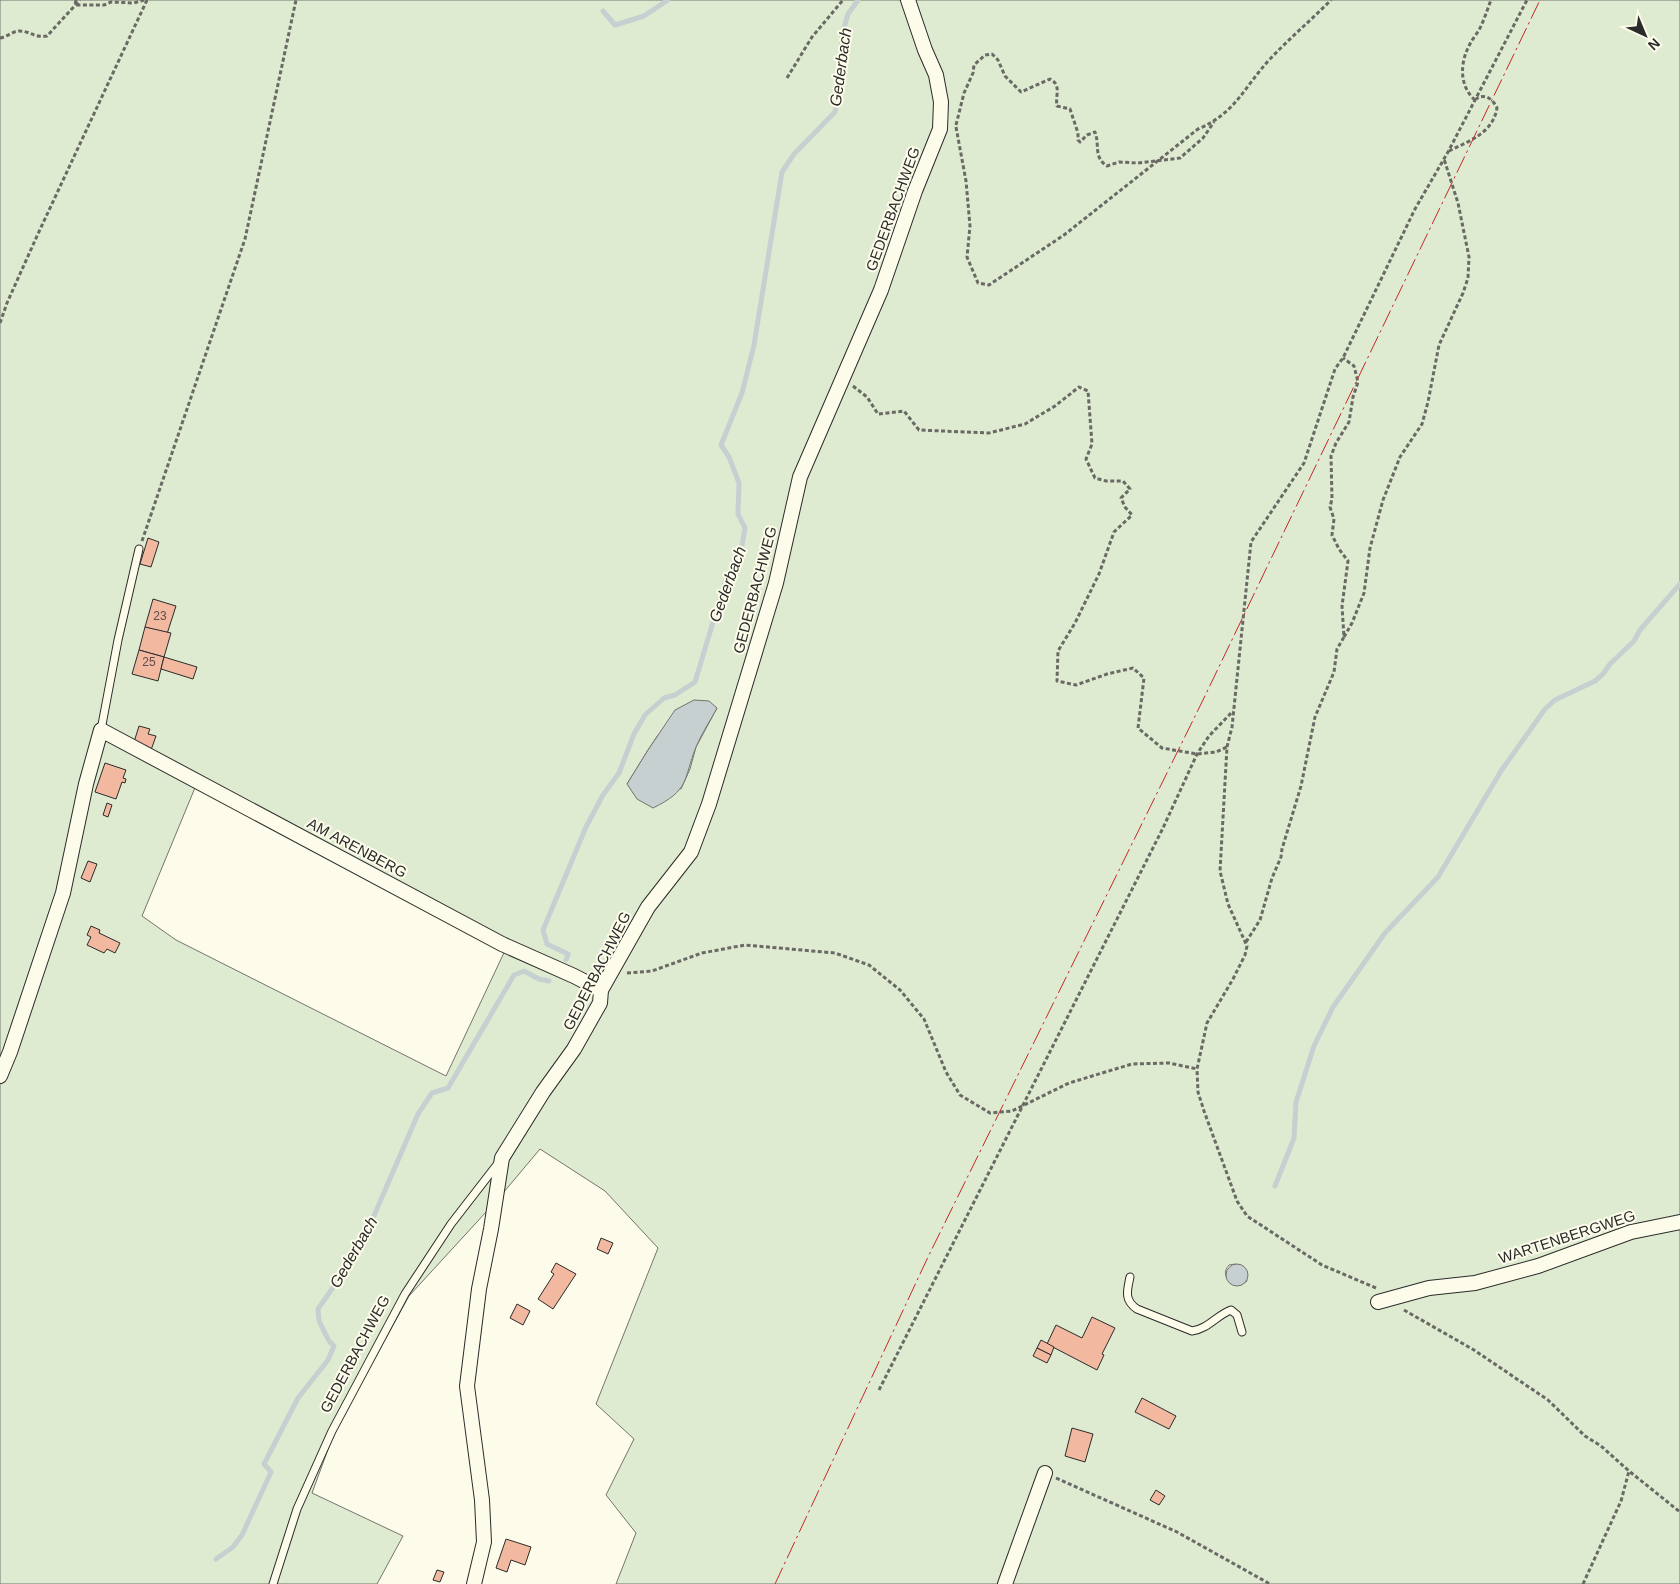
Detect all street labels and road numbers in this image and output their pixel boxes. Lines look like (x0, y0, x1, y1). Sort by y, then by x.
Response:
street label: GEDERBACHWEG (862, 144, 923, 273)
street label: GEDERBACHWEG (729, 524, 780, 655)
street label: AM ARENBERG (305, 814, 410, 881)
street label: GEDERBACHWEG (559, 909, 634, 1033)
street label: WARTENBERGWEG (1496, 1206, 1637, 1267)
street label: GEDERBACHWEG (316, 1292, 393, 1416)

